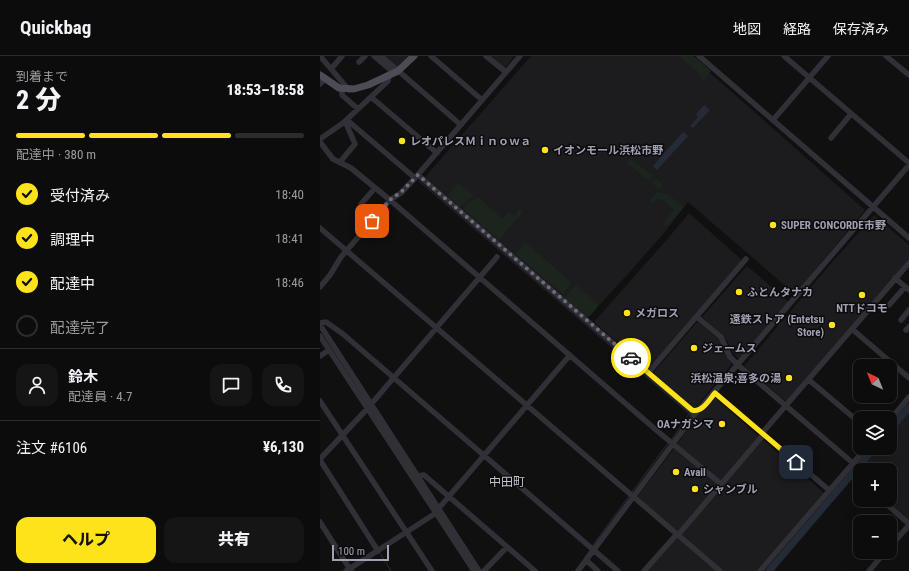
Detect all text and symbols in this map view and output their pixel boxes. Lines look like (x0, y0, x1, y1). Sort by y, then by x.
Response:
text: Quickbag (20, 16, 91, 39)
text: 地図 (733, 21, 761, 37)
text: 経路 (783, 21, 811, 37)
text: 保存済み (833, 21, 889, 37)
text: 到着まで (16, 69, 68, 84)
text: 18:53–18:58 (226, 81, 304, 99)
text: 2 分 (16, 85, 61, 115)
place label: レオパレスＭｉｎｏｗａ (410, 135, 531, 148)
marker: レオパレスＭｉｎｏｗａ (397, 136, 407, 146)
place label: イオンモール浜松市野 (553, 144, 664, 157)
marker: イオンモール浜松市野 (540, 145, 550, 155)
text: 配達中 · 380 m (16, 147, 96, 162)
icon: check (16, 183, 38, 205)
text: 受付済み (50, 187, 110, 205)
text: 18:40 (275, 187, 304, 202)
pin (355, 204, 389, 238)
icon: bag (361, 210, 383, 232)
place label: SUPER CONCORDE市野 (781, 219, 887, 232)
marker: SUPER CONCORDE市野 (768, 220, 778, 230)
icon: check (16, 227, 38, 249)
text: 調理中 (50, 231, 95, 249)
text: 18:41 (275, 231, 304, 246)
icon: check (16, 271, 38, 293)
text: 配達中 (50, 275, 95, 293)
text: 18:46 (275, 275, 304, 290)
place label: ふとんタナカ (747, 286, 813, 299)
marker: ふとんタナカ (734, 287, 744, 297)
marker: NTTドコモ (857, 290, 867, 300)
place label: NTTドコモ (836, 302, 888, 315)
place label: メガロス (635, 307, 679, 320)
marker: メガロス (622, 308, 632, 318)
place label: 遠鉄ストア (Entetsu Store) (730, 313, 824, 339)
text: 配達完了 (50, 319, 110, 337)
marker: 遠鉄ストア (Entetsu Store) (827, 320, 837, 330)
courier (611, 338, 651, 378)
place label: ジェームス (702, 342, 757, 355)
marker: ジェームス (689, 343, 699, 353)
icon: car (620, 347, 642, 369)
north arrow (853, 359, 897, 403)
map controls (853, 359, 897, 559)
button: person (16, 364, 58, 406)
button: chat (210, 364, 252, 406)
button: phone (262, 364, 304, 406)
text: 鈴木 (68, 368, 98, 386)
place label: 浜松温泉;喜多の湯 (690, 372, 781, 385)
marker: 浜松温泉;喜多の湯 (784, 373, 794, 383)
text: 配達員 · 4.7 (68, 389, 132, 404)
button: layers (853, 411, 897, 455)
place label: OAナガシマ (657, 418, 714, 431)
marker: OAナガシマ (717, 419, 727, 429)
text: ¥6,130 (263, 438, 304, 456)
text: 注文 #6106 (16, 439, 87, 457)
pin (779, 445, 813, 479)
icon: home (785, 451, 807, 473)
button: + (853, 463, 897, 507)
place label: Avail (684, 466, 706, 479)
marker: Avail (671, 467, 681, 477)
district label: 中田町 (489, 475, 525, 489)
place label: シャンブル (703, 483, 758, 496)
marker: シャンブル (690, 484, 700, 494)
button: − (853, 515, 897, 559)
button: ヘルプ (16, 517, 156, 563)
button: 共有 (164, 517, 304, 563)
scale bar (332, 543, 389, 562)
text: 100 m (338, 545, 365, 558)

